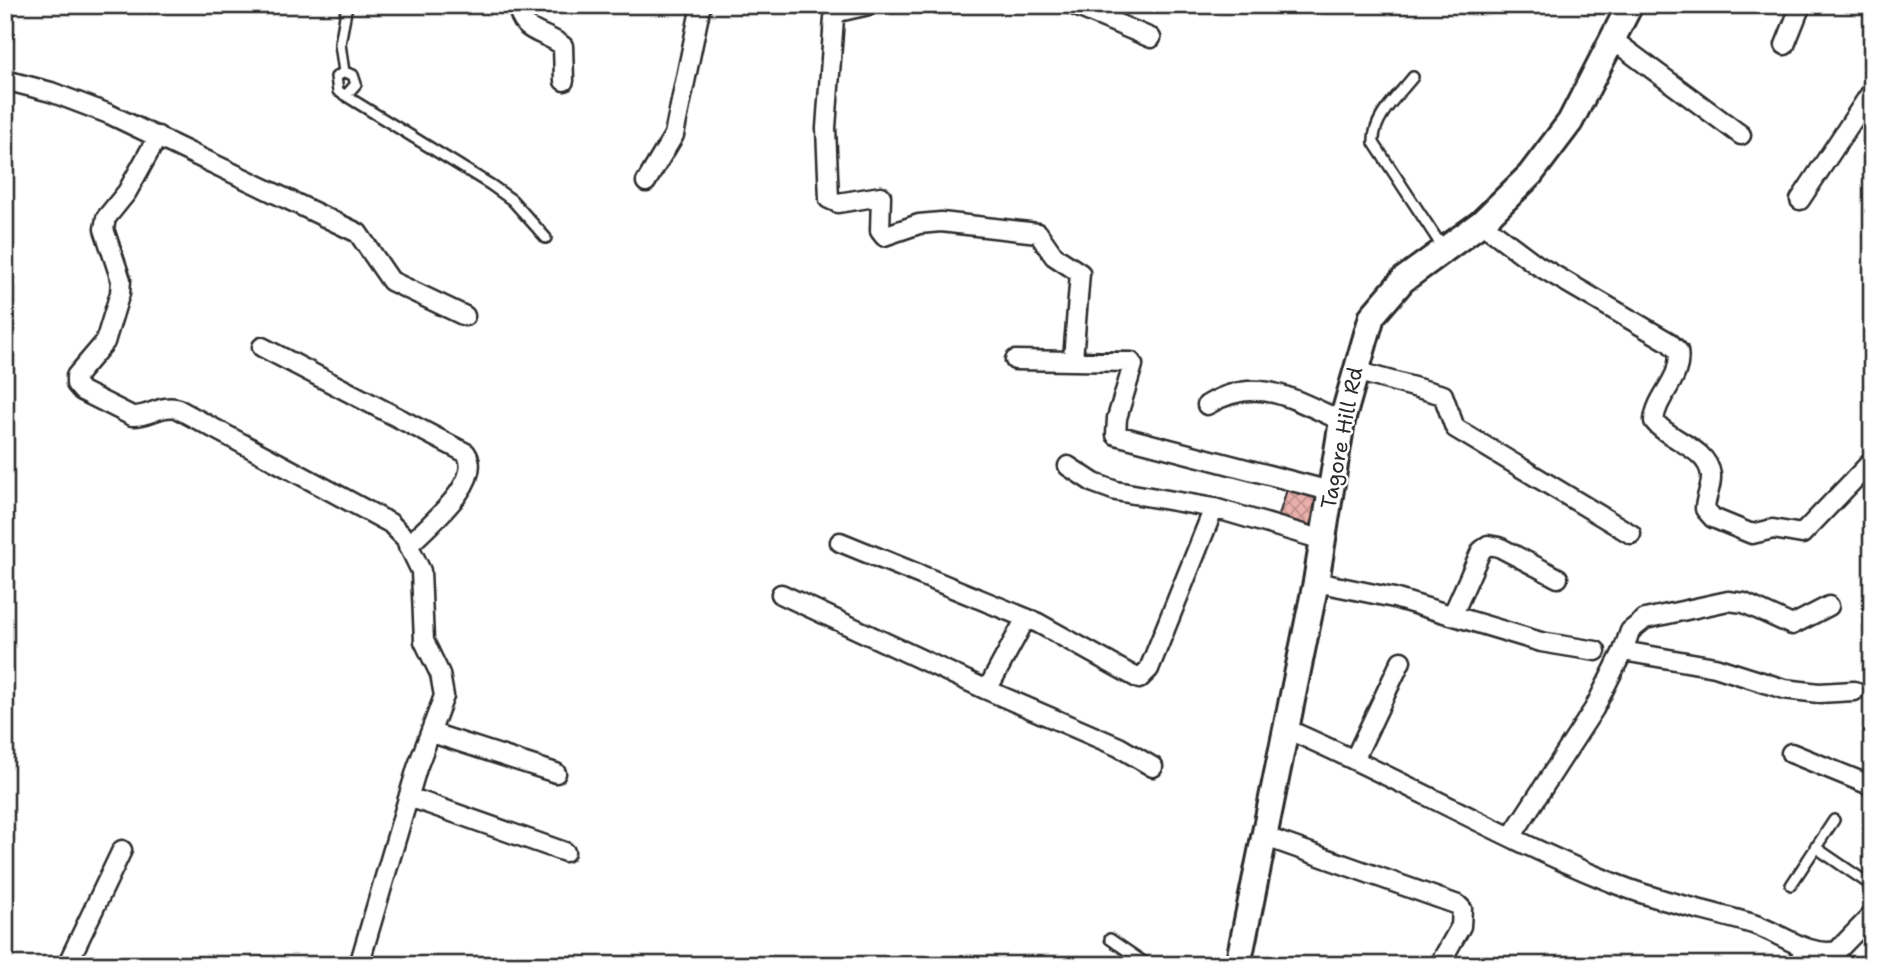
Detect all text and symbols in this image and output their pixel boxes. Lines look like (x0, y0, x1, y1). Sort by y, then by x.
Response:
street label: Tagore Hill Rd (1315, 365, 1369, 511)

